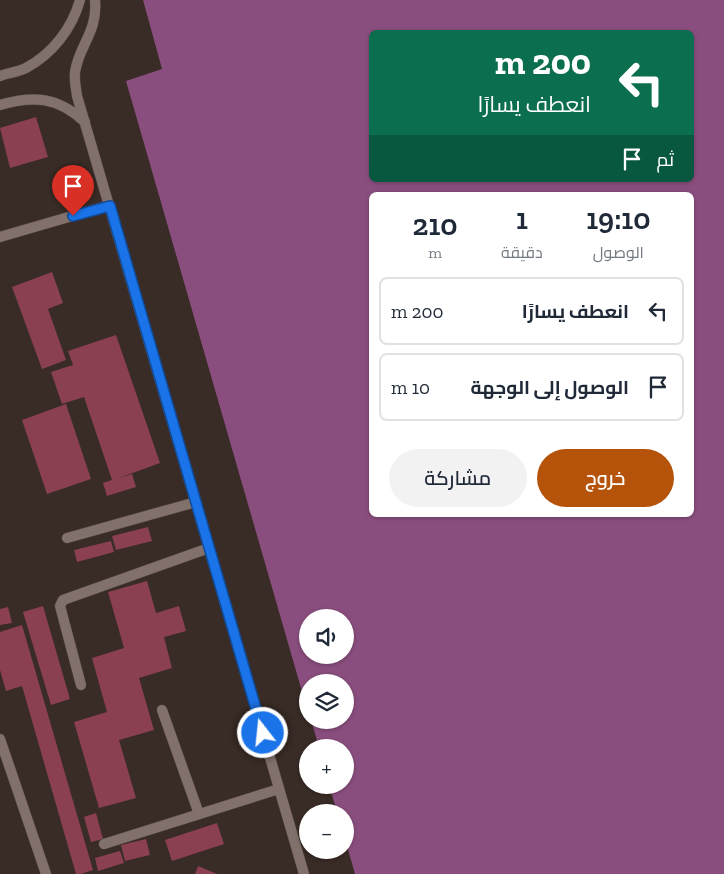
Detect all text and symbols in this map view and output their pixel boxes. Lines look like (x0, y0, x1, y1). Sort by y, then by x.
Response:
text: 200 m (495, 41, 591, 83)
icon: left (609, 50, 674, 115)
text: انعطف يسارًا (478, 91, 591, 118)
icon: arrive (618, 145, 646, 173)
text: ثم (656, 148, 674, 171)
pin (52, 165, 94, 216)
icon: arrive (59, 172, 87, 200)
text: 1 (516, 201, 528, 237)
text: 19:10 (586, 201, 651, 237)
text: 210 (413, 207, 458, 243)
text: m (428, 243, 442, 262)
text: دقيقة (501, 243, 543, 262)
text: الوصول (593, 243, 644, 262)
icon: left (644, 297, 672, 325)
text: 200 m (391, 300, 443, 323)
text: انعطف يسارًا (522, 300, 629, 323)
icon: arrive (644, 373, 672, 401)
text: 10 m (391, 376, 430, 399)
text: الوصول إلى الوجهة (471, 376, 629, 399)
button: مشاركة (389, 449, 527, 507)
button: خروج (537, 449, 674, 507)
map controls (299, 609, 354, 859)
button: sound (299, 609, 354, 664)
button: layers (299, 674, 354, 729)
position arrow (236, 706, 288, 758)
button: + (299, 739, 354, 794)
button: − (299, 804, 354, 859)

